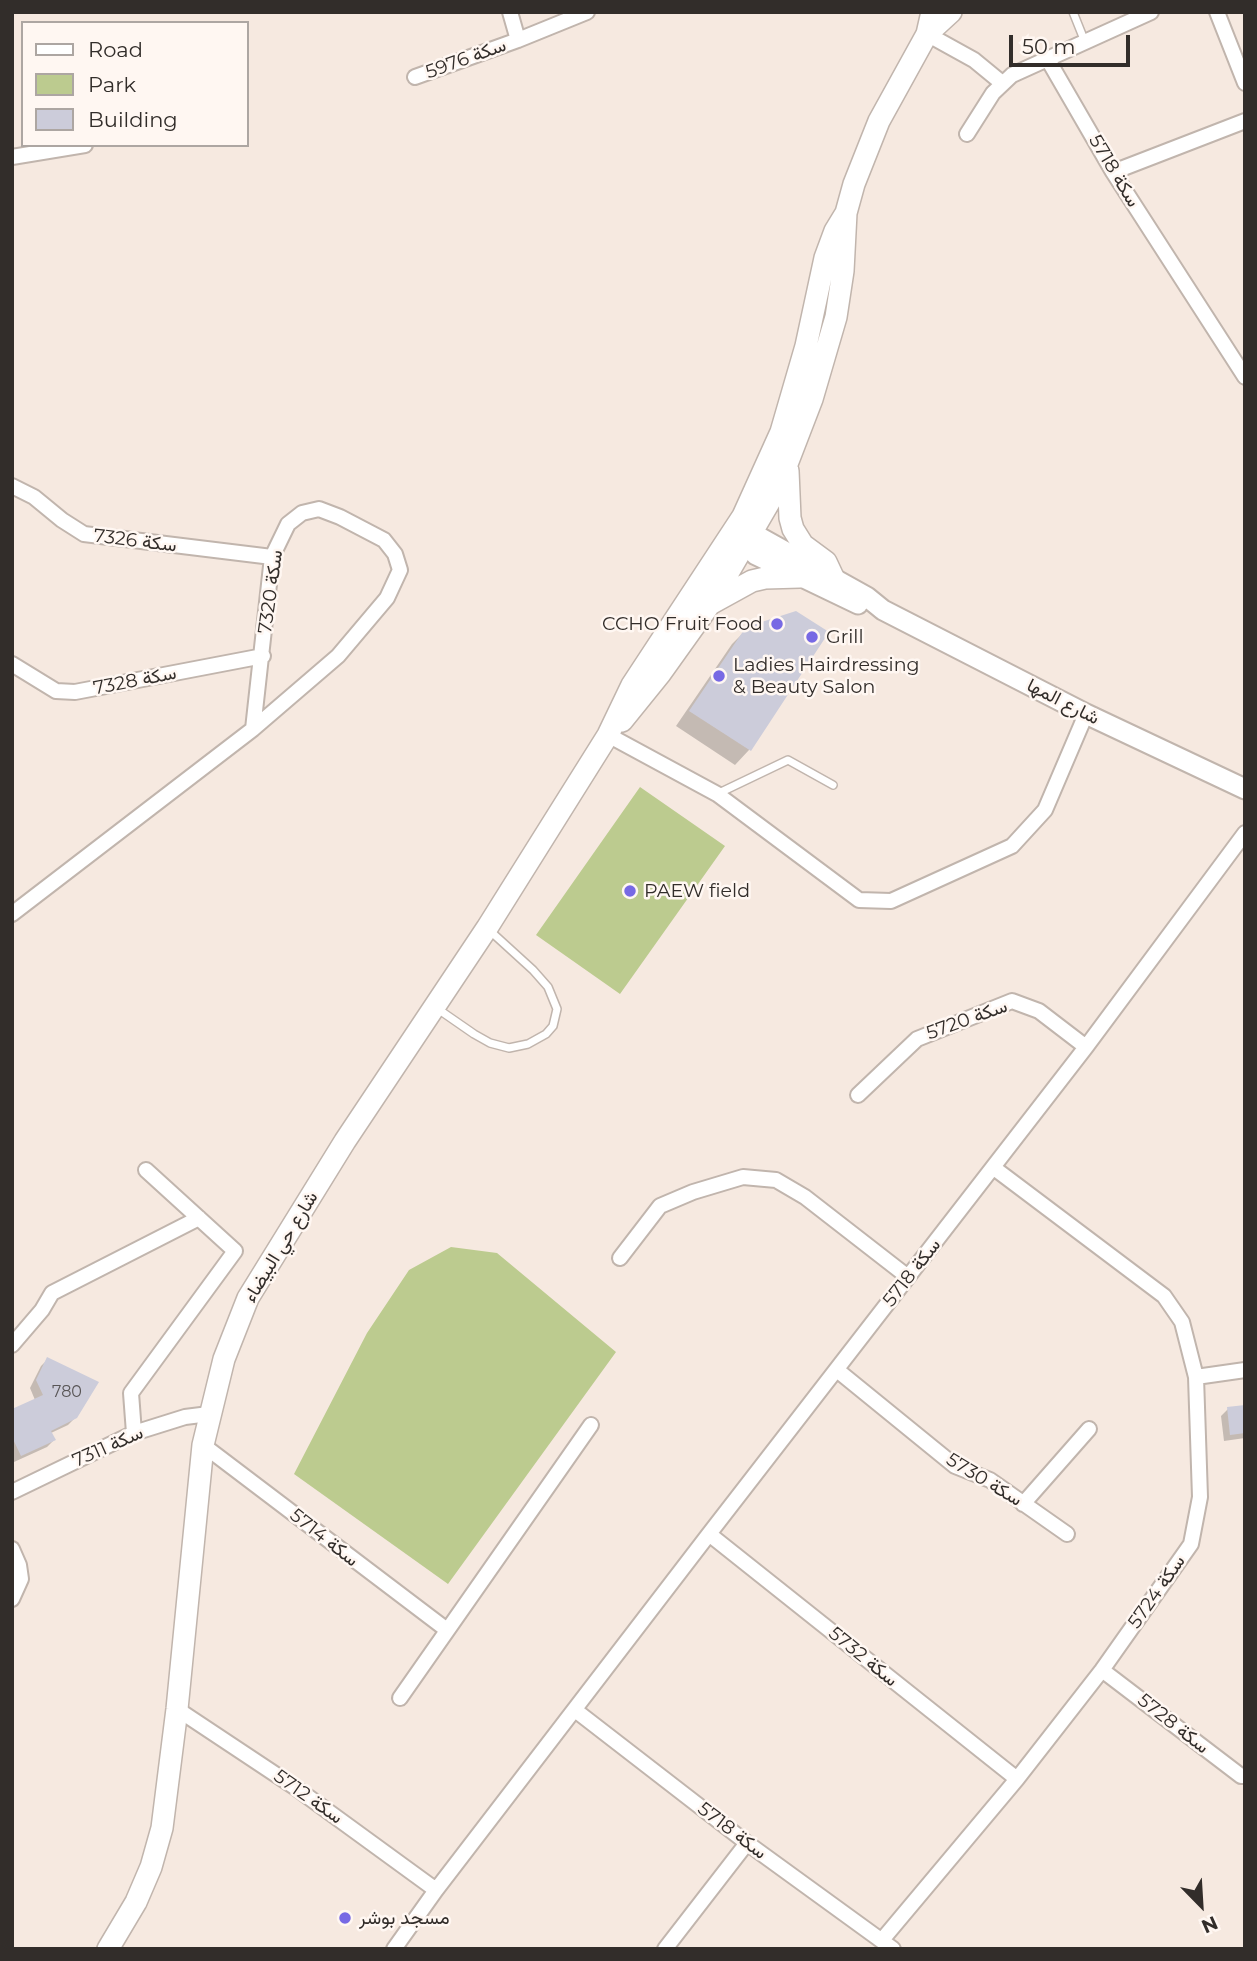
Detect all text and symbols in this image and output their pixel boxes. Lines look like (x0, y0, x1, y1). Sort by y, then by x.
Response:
legend (21, 21, 248, 147)
scale bar (1012, 21, 1133, 65)
street label: سكة 5976 (423, 34, 509, 84)
text: 50 m (1022, 34, 1076, 59)
text: Road (88, 37, 143, 62)
text: Park (88, 72, 136, 97)
text: Building (88, 107, 178, 132)
street label: سكة 5718 (1084, 131, 1144, 211)
street label: سكة 7326 (92, 525, 178, 557)
street label: سكة 7320 (254, 549, 288, 635)
place label: CCHO Fruit Food (602, 613, 763, 635)
marker: CCHO Fruit Food (769, 616, 785, 632)
place label: Grill (826, 626, 863, 648)
marker: Grill (804, 629, 820, 645)
place label: Ladies Hairdressing & Beauty Salon (733, 654, 920, 698)
street label: سكة 7328 (92, 662, 178, 700)
marker: Ladies Hairdressing & Beauty Salon (711, 668, 727, 684)
street label: شارع المها (1023, 674, 1103, 730)
place label: PAEW field (644, 880, 750, 902)
marker: PAEW field (622, 883, 638, 899)
street label: سكة 5720 (923, 995, 1011, 1045)
street label: شارع حي البيضاء (239, 1187, 323, 1307)
street label: سكة 5718 (878, 1234, 946, 1312)
house number: 780 (52, 1382, 82, 1402)
street label: سكة 7311 (69, 1421, 147, 1473)
street label: سكة 5730 (942, 1449, 1026, 1511)
street label: سكة 5714 (285, 1504, 363, 1572)
street label: سكة 5724 (1124, 1551, 1190, 1633)
street label: سكة 5732 (824, 1622, 902, 1692)
street label: سكة 5728 (1133, 1689, 1213, 1759)
street label: سكة 5712 (269, 1765, 347, 1829)
street label: سكة 5718 (693, 1798, 771, 1864)
north arrow (1166, 1870, 1236, 1940)
place label: مسجد بوشر (359, 1907, 450, 1929)
marker: مسجد بوشر (337, 1910, 353, 1926)
text: N (1198, 1911, 1221, 1938)

